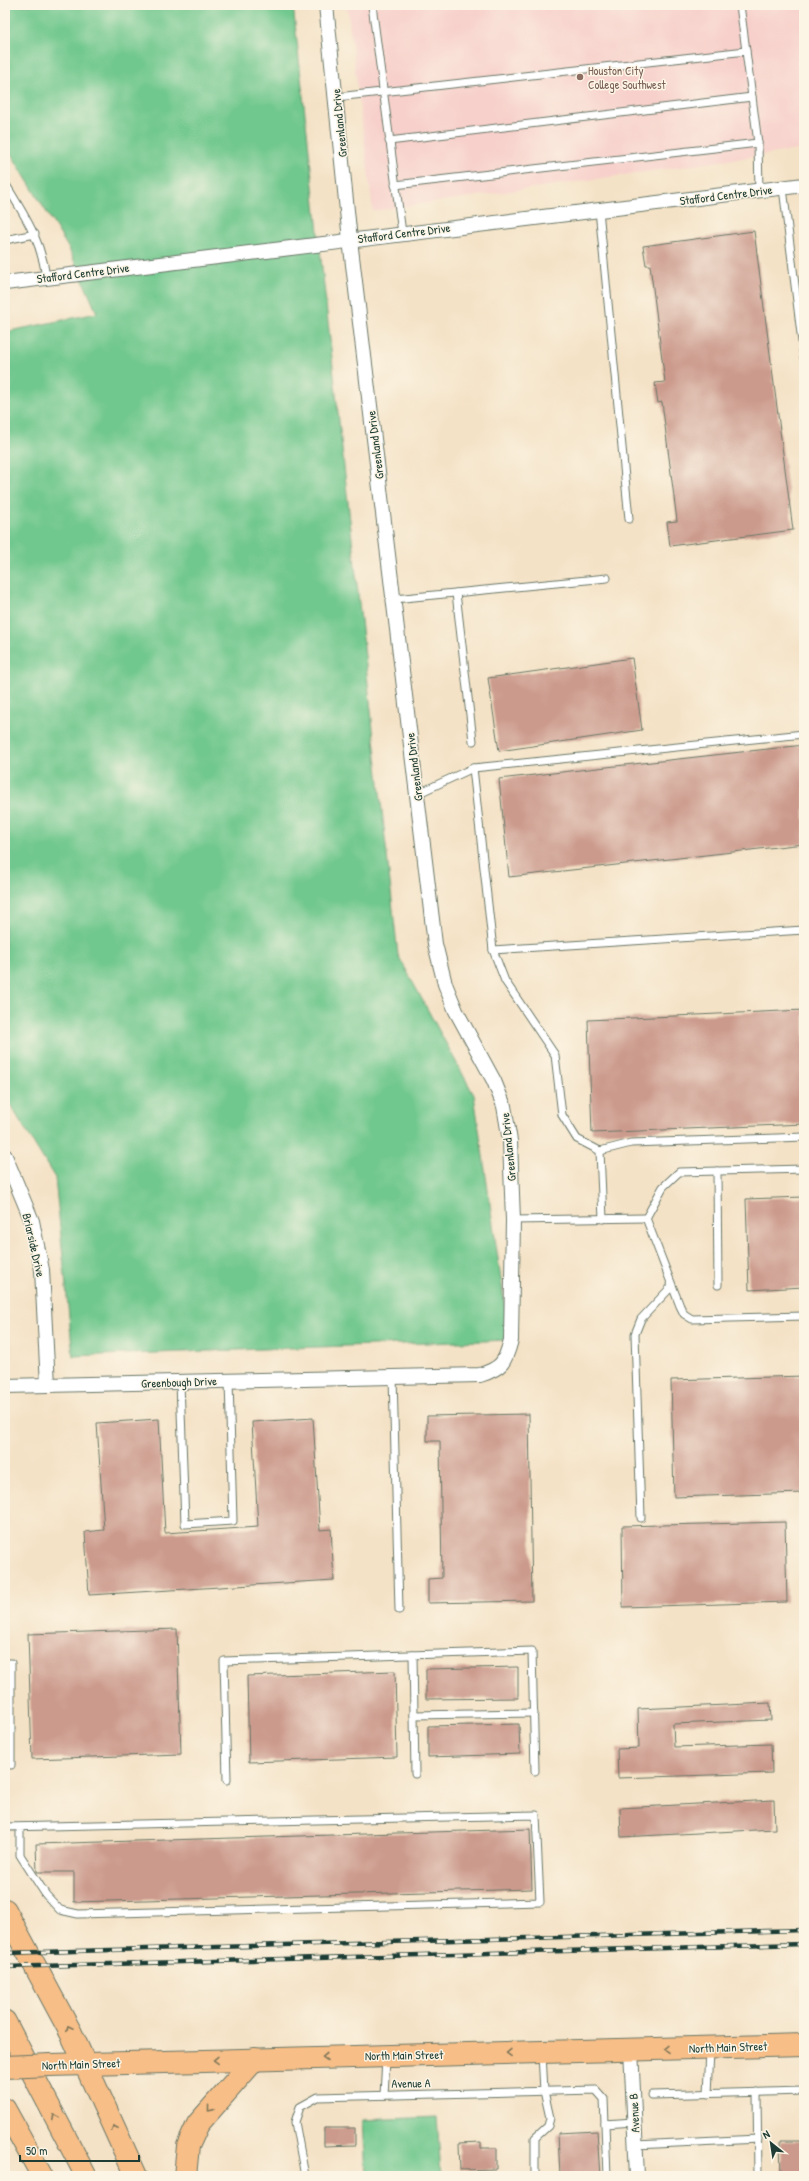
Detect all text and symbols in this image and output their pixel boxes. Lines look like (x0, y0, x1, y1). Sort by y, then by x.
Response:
place label: Houston City College Southwest (588, 62, 667, 93)
marker: Houston City College Southwest (575, 72, 585, 82)
street label: Greenland Drive (327, 88, 351, 158)
street label: Stafford Centre Drive (679, 181, 773, 209)
street label: Stafford Centre Drive (357, 219, 451, 247)
street label: Stafford Centre Drive (36, 259, 130, 287)
street label: Greenland Drive (362, 410, 388, 480)
street label: Greenland Drive (401, 732, 427, 802)
street label: Greenland Drive (496, 1112, 520, 1182)
street label: Briarside Drive (18, 1212, 50, 1279)
street label: Greenbough Drive (141, 1372, 217, 1392)
one-way arrow (66, 2025, 73, 2032)
street label: North Main Street (689, 2037, 768, 2057)
one-way arrow (664, 2045, 670, 2053)
street label: North Main Street (365, 2046, 444, 2064)
one-way arrow (506, 2049, 512, 2057)
one-way arrow (322, 2053, 328, 2061)
street label: North Main Street (42, 2054, 121, 2074)
one-way arrow (213, 2056, 219, 2065)
street label: Avenue A (391, 2074, 431, 2092)
street label: Avenue B (624, 2093, 644, 2133)
one-way arrow (208, 2105, 215, 2112)
one-way arrow (52, 2113, 59, 2121)
north arrow (751, 2123, 791, 2163)
one-way arrow (111, 2124, 119, 2132)
text: N (760, 2127, 772, 2142)
scale bar (20, 2137, 139, 2163)
text: 50 m (26, 2142, 47, 2159)

